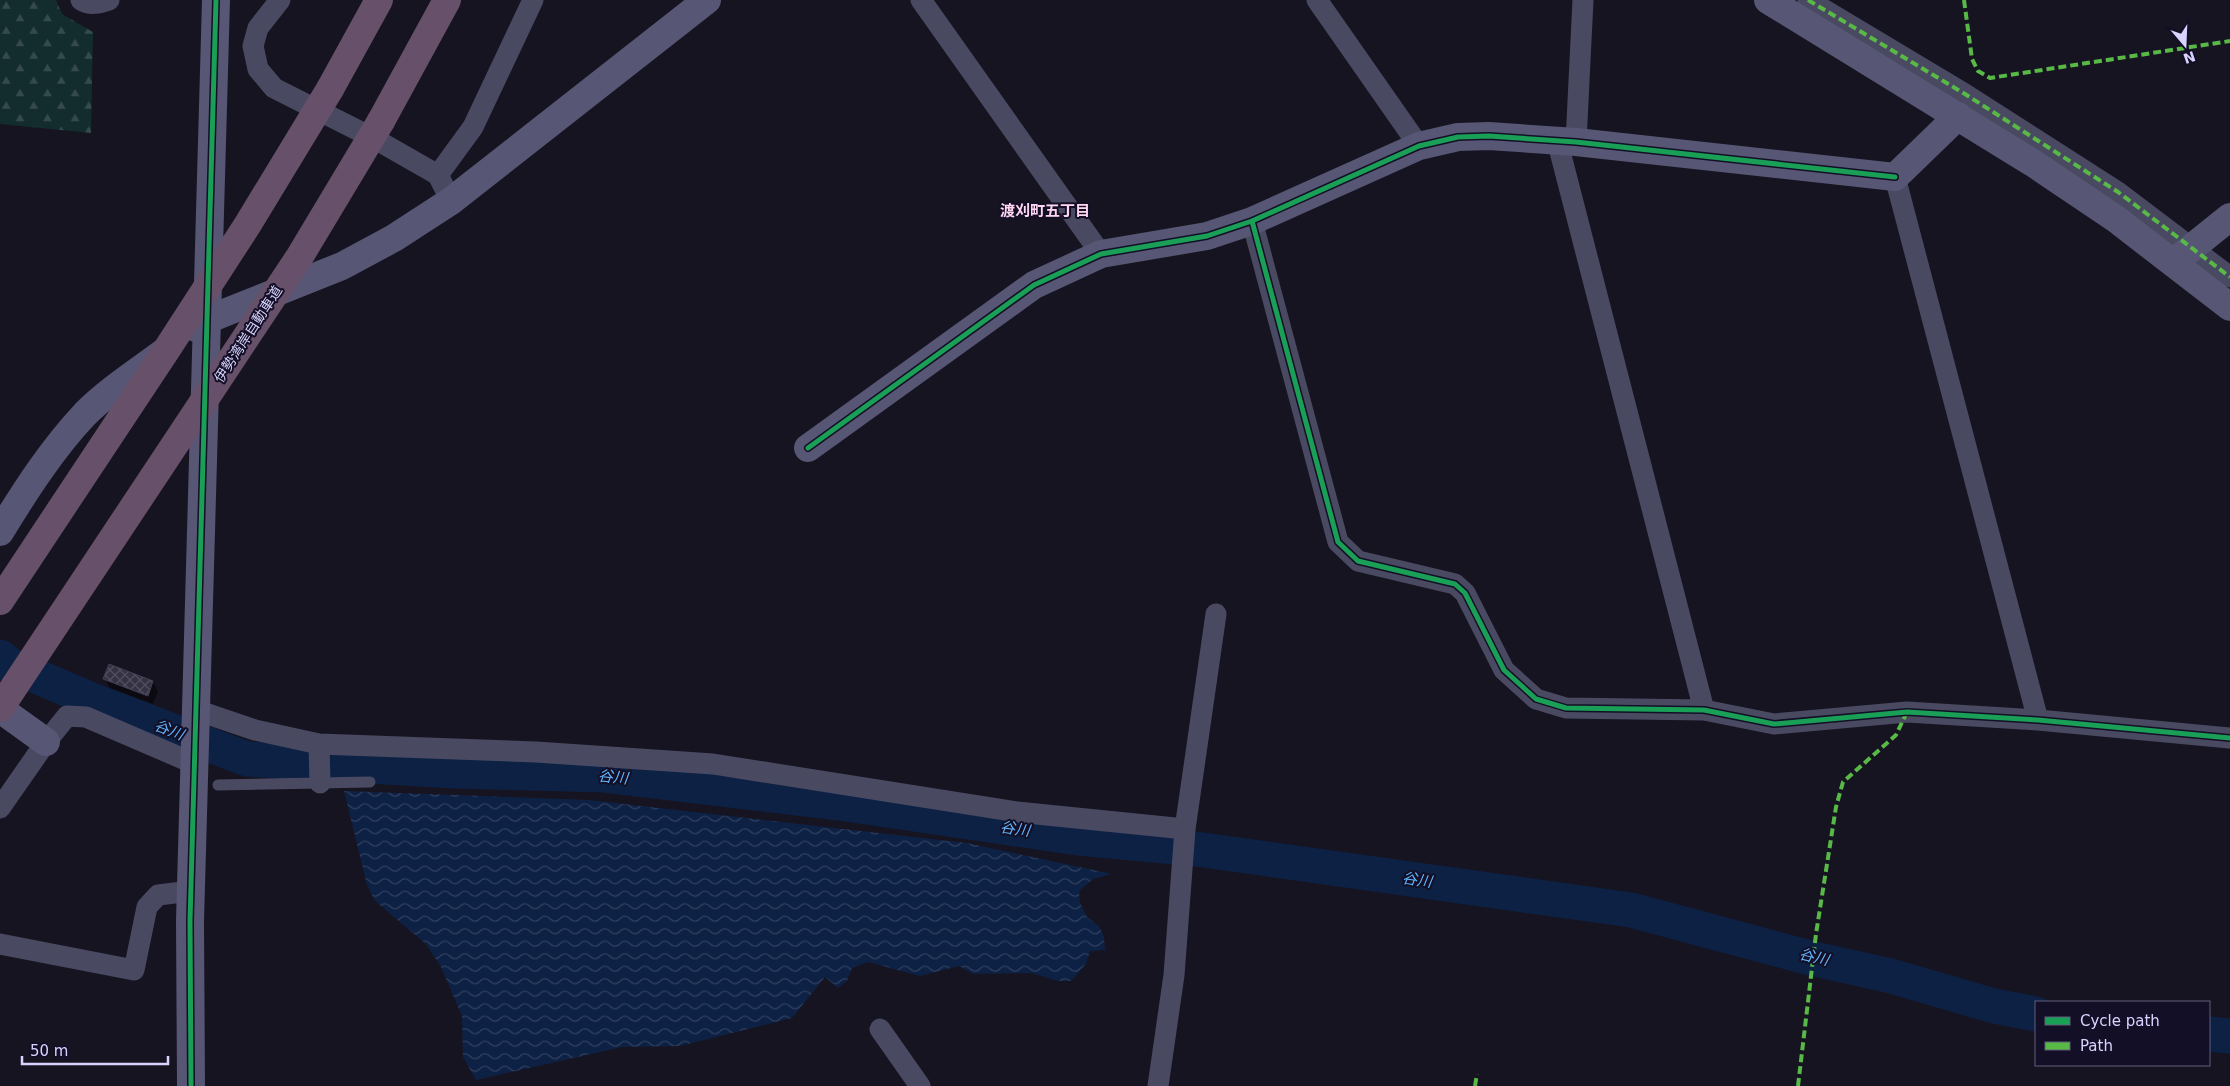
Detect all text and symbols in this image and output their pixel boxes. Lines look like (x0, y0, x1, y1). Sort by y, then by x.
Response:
north arrow (2160, 20, 2210, 70)
text: N (2181, 48, 2197, 67)
district label: 渡刈町五丁目 (1000, 202, 1090, 220)
street label: 伊勢湾岸自動車道 (211, 283, 285, 385)
water label: 谷川 (152, 716, 188, 744)
water label: 谷川 (597, 766, 631, 788)
water label: 谷川 (999, 818, 1033, 840)
water label: 谷川 (1401, 869, 1435, 891)
water label: 谷川 (1797, 945, 1833, 970)
legend (2035, 1001, 2210, 1066)
text: Cycle path (2080, 1012, 2160, 1030)
scale bar (22, 1034, 169, 1066)
text: Path (2080, 1037, 2113, 1055)
text: 50 m (30, 1042, 68, 1060)

